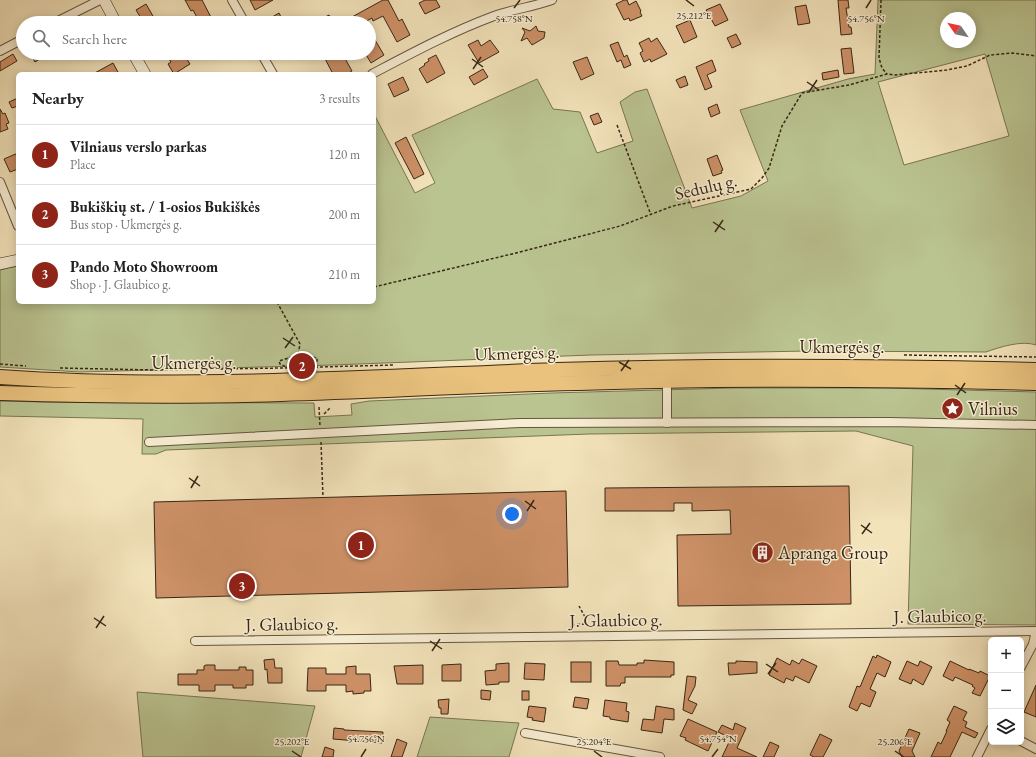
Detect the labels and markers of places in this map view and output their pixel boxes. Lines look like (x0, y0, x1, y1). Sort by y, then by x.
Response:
pin: 2 (289, 351, 315, 381)
place icon: Vilnius (939, 396, 965, 422)
place label: Vilnius (968, 397, 1018, 420)
pin: 1 (348, 530, 374, 560)
building icon: Apranga Group (750, 540, 776, 566)
place label: Apranga Group (777, 541, 888, 564)
pin: 3 (229, 571, 255, 601)

